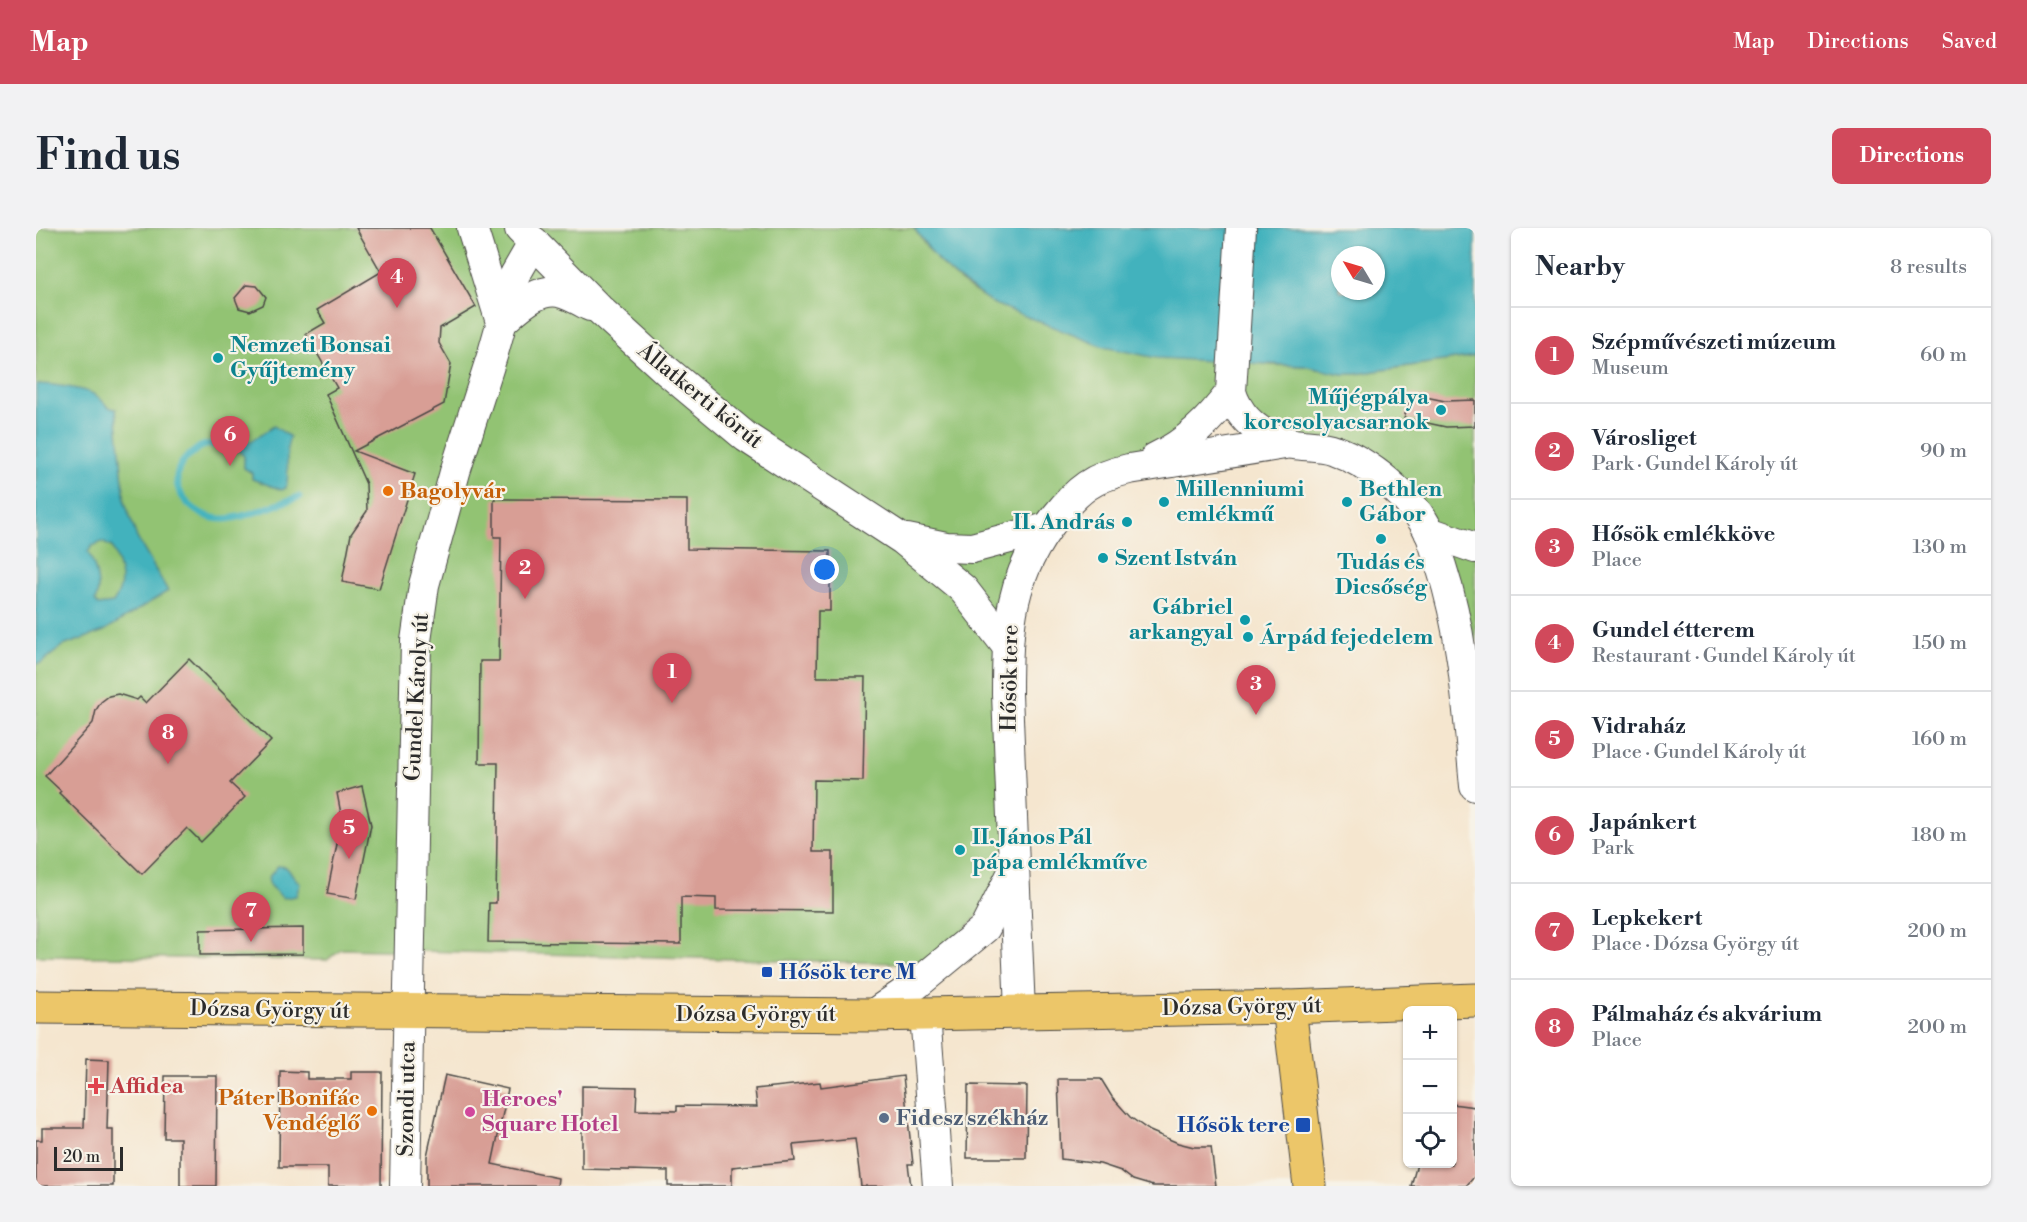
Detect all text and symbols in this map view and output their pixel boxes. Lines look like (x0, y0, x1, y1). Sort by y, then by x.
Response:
text: Map (30, 25, 89, 60)
text: Map (1733, 29, 1775, 55)
text: Directions (1808, 29, 1909, 55)
text: Saved (1942, 29, 1997, 55)
button: Directions (1832, 128, 1991, 184)
text: Find us (36, 130, 180, 183)
north arrow (1331, 246, 1385, 300)
text: Nearby (1535, 251, 1625, 283)
text: 8 results (1890, 255, 1967, 280)
pin: 4 (378, 259, 416, 308)
text: Szépművészeti múzeum (1592, 329, 1836, 356)
place label: Nemzeti Bonsai Gyűjtemény (230, 332, 391, 384)
street label: Állatkerti körút (631, 336, 769, 455)
text: 1 (1550, 343, 1559, 368)
text: 60 m (1920, 343, 1967, 368)
marker: Nemzeti Bonsai Gyűjtemény (211, 351, 225, 365)
text: Museum (1592, 356, 1669, 381)
place label: Műjégpálya korcsolyacsarnok (1244, 384, 1430, 436)
marker: Műjégpálya korcsolyacsarnok (1434, 403, 1448, 417)
pin: 6 (210, 416, 250, 466)
text: Városliget (1592, 425, 1697, 452)
text: 2 (1548, 439, 1561, 464)
text: 90 m (1920, 439, 1967, 464)
text: Park · Gundel Károly út (1592, 452, 1798, 477)
place label: Millenniumi emlékmű (1176, 476, 1304, 528)
place label: Bethlen Gábor (1359, 476, 1442, 528)
place label: Bagolyvár (400, 478, 506, 505)
marker: Bagolyvár (381, 484, 395, 498)
marker: Millenniumi emlékmű (1157, 495, 1171, 509)
marker: Bethlen Gábor (1340, 495, 1354, 509)
place label: II. András (1013, 509, 1115, 536)
marker: II. András (1120, 515, 1134, 529)
text: Hősök emlékköve (1592, 521, 1775, 548)
marker: Tudás és Dicsőség (1374, 532, 1388, 546)
text: 3 (1548, 535, 1561, 560)
text: 130 m (1912, 535, 1967, 560)
place label: Szent István (1115, 545, 1237, 572)
text: Place (1592, 548, 1642, 573)
place label: Tudás és Dicsőség (1335, 549, 1428, 601)
pin: 2 (506, 550, 544, 599)
marker: Szent István (1096, 551, 1110, 565)
your location (810, 555, 839, 584)
place label: Gábriel arkangyal (1129, 594, 1233, 646)
street label: Gundel Károly út (399, 612, 435, 782)
marker: Gábriel arkangyal (1238, 613, 1252, 627)
text: Gundel étterem (1592, 617, 1755, 644)
place label: Árpád fejedelem (1259, 622, 1433, 651)
street label: Hősök tere (996, 624, 1024, 732)
marker: Árpád fejedelem (1241, 630, 1255, 644)
text: 4 (1548, 631, 1561, 656)
text: 150 m (1912, 631, 1967, 656)
text: Restaurant · Gundel Károly út (1592, 644, 1856, 669)
pin: 1 (652, 654, 692, 703)
pin: 3 (1236, 666, 1276, 715)
text: Vidraház (1592, 713, 1686, 740)
pin: 8 (148, 714, 188, 764)
text: 5 (1548, 727, 1561, 752)
text: 160 m (1912, 727, 1967, 752)
text: Place · Gundel Károly út (1592, 740, 1807, 765)
text: Japánkert (1592, 809, 1696, 836)
pin: 5 (330, 810, 368, 859)
text: 6 (1548, 823, 1561, 848)
text: 180 m (1912, 823, 1967, 848)
place label: II. János Pál pápa emlékműve (972, 824, 1148, 876)
text: Park (1592, 836, 1634, 861)
marker: II. János Pál pápa emlékműve (953, 843, 967, 857)
pin: 7 (232, 892, 270, 942)
text: Lepkekert (1592, 905, 1702, 932)
text: 7 (1549, 919, 1560, 944)
text: 200 m (1907, 919, 1967, 944)
text: Place · Dózsa György út (1592, 932, 1799, 957)
place label: Hősök tere M (779, 959, 917, 986)
marker: Hősök tere M (760, 965, 774, 979)
street label: Dózsa György út (1162, 992, 1323, 1022)
street label: Dózsa György út (190, 995, 351, 1025)
street label: Dózsa György út (676, 1001, 836, 1028)
text: Pálmaház és akvárium (1592, 1001, 1822, 1028)
map controls (1403, 1006, 1457, 1168)
button: + (1403, 1006, 1457, 1060)
text: 8 (1548, 1015, 1561, 1040)
text: 200 m (1907, 1015, 1967, 1040)
text: Place (1592, 1028, 1642, 1053)
street label: Szondi utca (392, 1040, 422, 1157)
button: − (1403, 1060, 1457, 1114)
place label: Affidea (109, 1073, 185, 1100)
marker: Affidea (87, 1077, 105, 1095)
place label: Páter Bonifác Vendéglő (218, 1085, 361, 1137)
place label: Heroes' Square Hotel (482, 1086, 618, 1138)
marker: Páter Bonifác Vendéglő (365, 1104, 379, 1118)
marker: Heroes' Square Hotel (463, 1105, 477, 1119)
place label: Fidesz székház (896, 1105, 1048, 1132)
marker: Fidesz székház (877, 1111, 891, 1125)
place label: Hősök tere (1177, 1112, 1290, 1139)
button: locate (1403, 1114, 1457, 1168)
marker: Hősök tere (1294, 1116, 1312, 1134)
scale bar (54, 1144, 123, 1172)
text: 20 m (63, 1147, 100, 1167)

